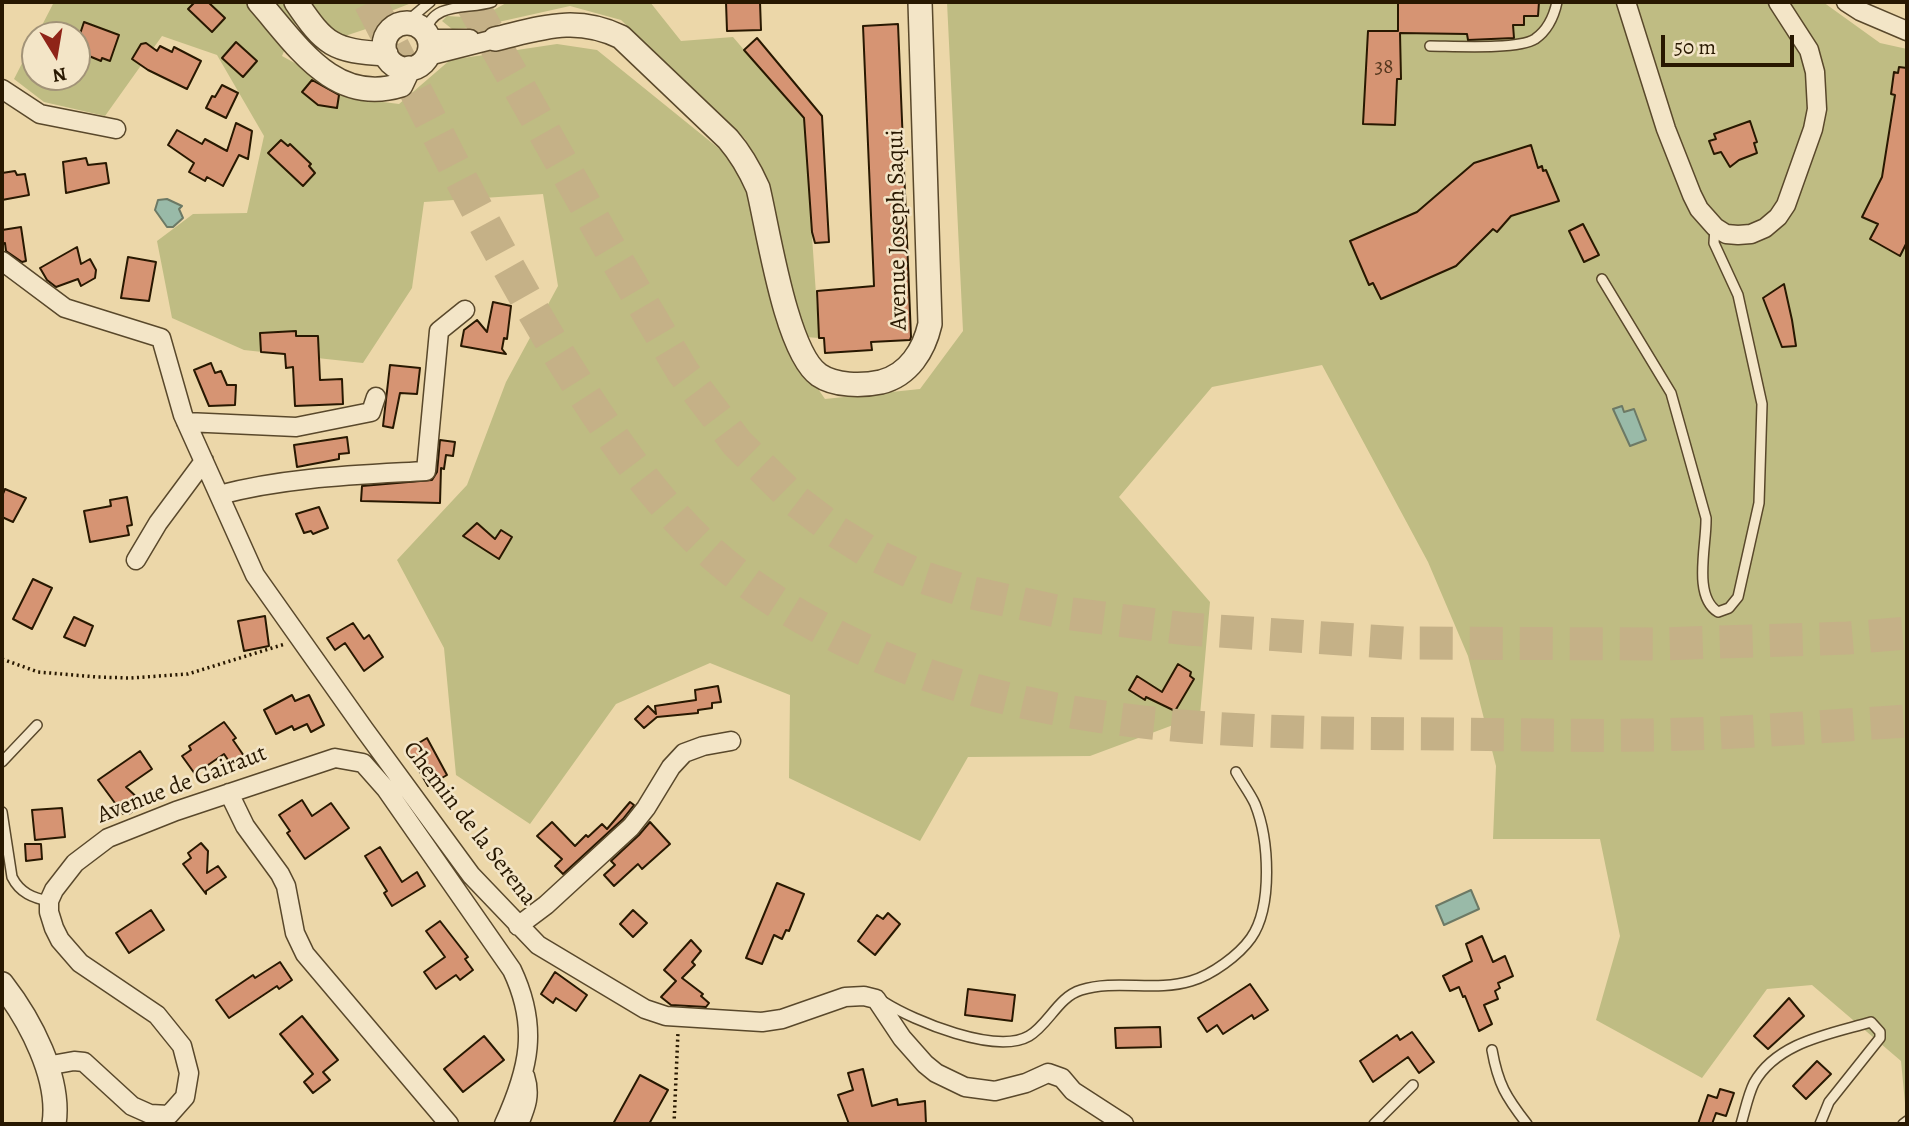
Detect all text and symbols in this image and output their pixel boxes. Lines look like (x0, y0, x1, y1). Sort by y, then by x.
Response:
north arrow (21, 21, 91, 91)
scale bar (1664, 21, 1797, 65)
text: 50 m (1674, 33, 1716, 61)
house number: 38 (1375, 55, 1393, 81)
text: N (50, 61, 69, 89)
street label: Avenue Joseph Saqui (882, 129, 914, 331)
street label: Chemin de la Serena (396, 736, 542, 912)
street label: Avenue de Gairaut (93, 739, 271, 831)

